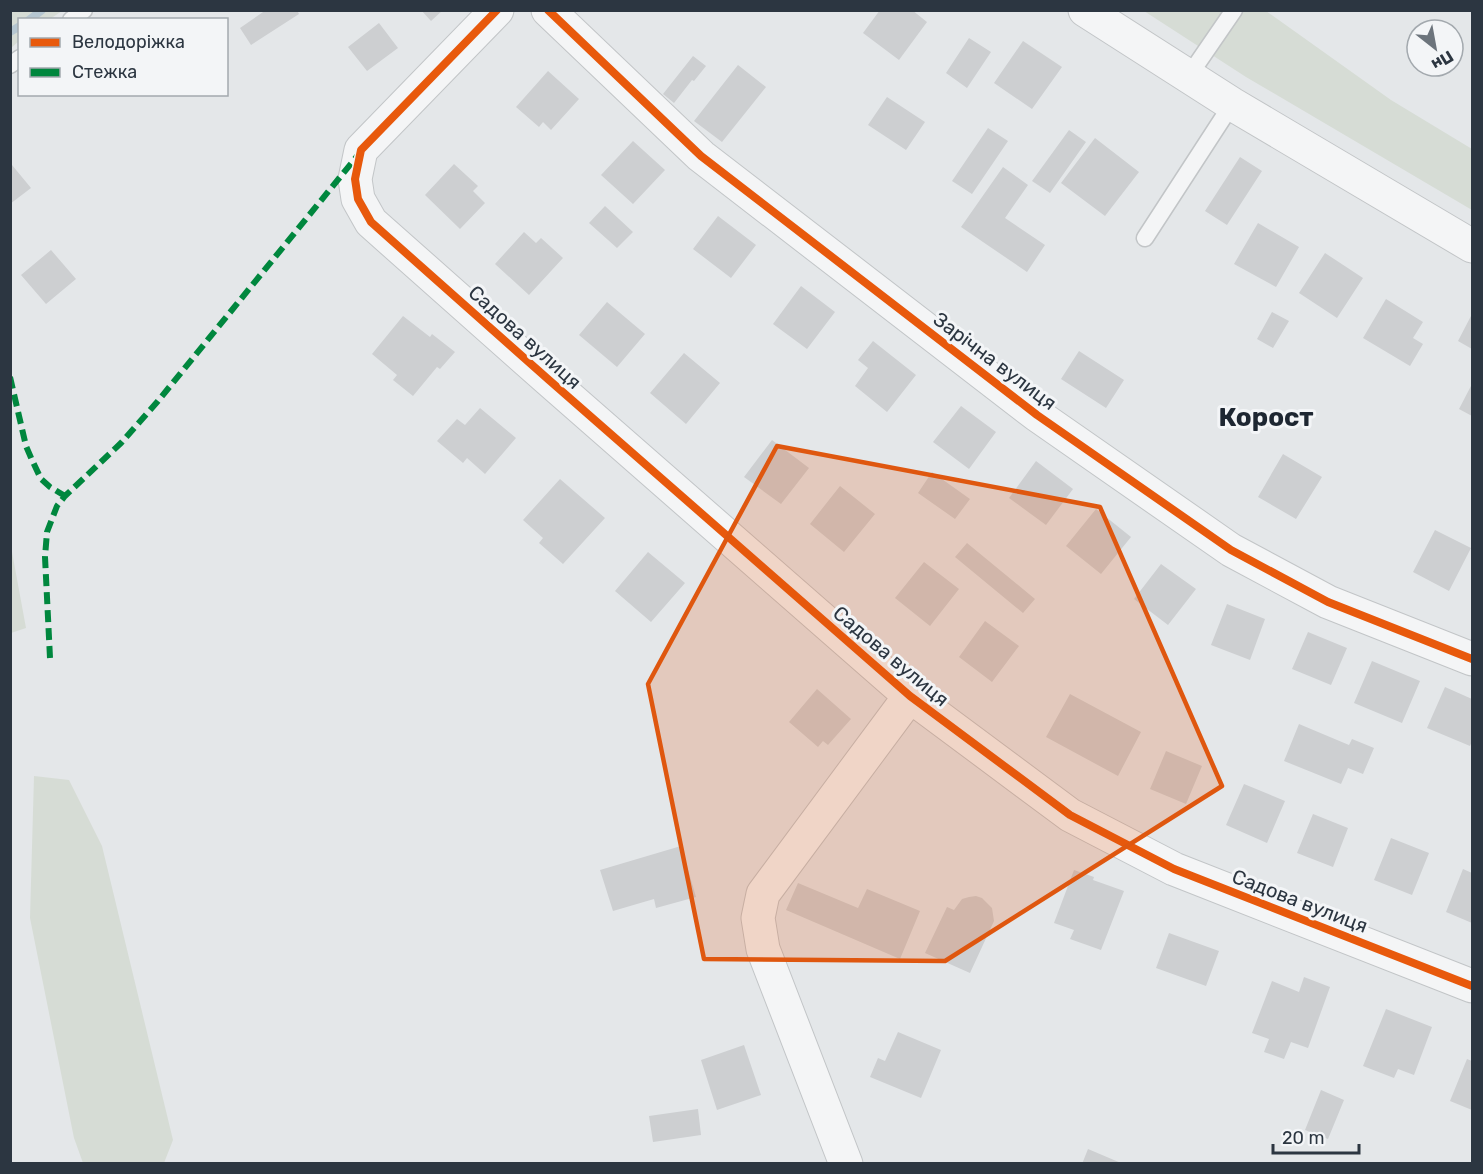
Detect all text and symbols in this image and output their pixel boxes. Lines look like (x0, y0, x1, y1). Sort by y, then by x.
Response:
legend (18, 18, 228, 96)
north arrow (1405, 18, 1465, 78)
text: Велодоріжка (72, 31, 185, 53)
text: Пн (1428, 47, 1457, 74)
text: Стежка (72, 61, 137, 83)
street label: Садова вулиця (464, 280, 586, 394)
street label: Зарічна вулиця (929, 307, 1061, 415)
district label: Корост (1218, 402, 1314, 433)
street label: Садова вулиця (828, 601, 954, 711)
street label: Садова вулиця (1229, 864, 1371, 938)
scale bar (1273, 1117, 1358, 1155)
text: 20 m (1282, 1127, 1324, 1149)

